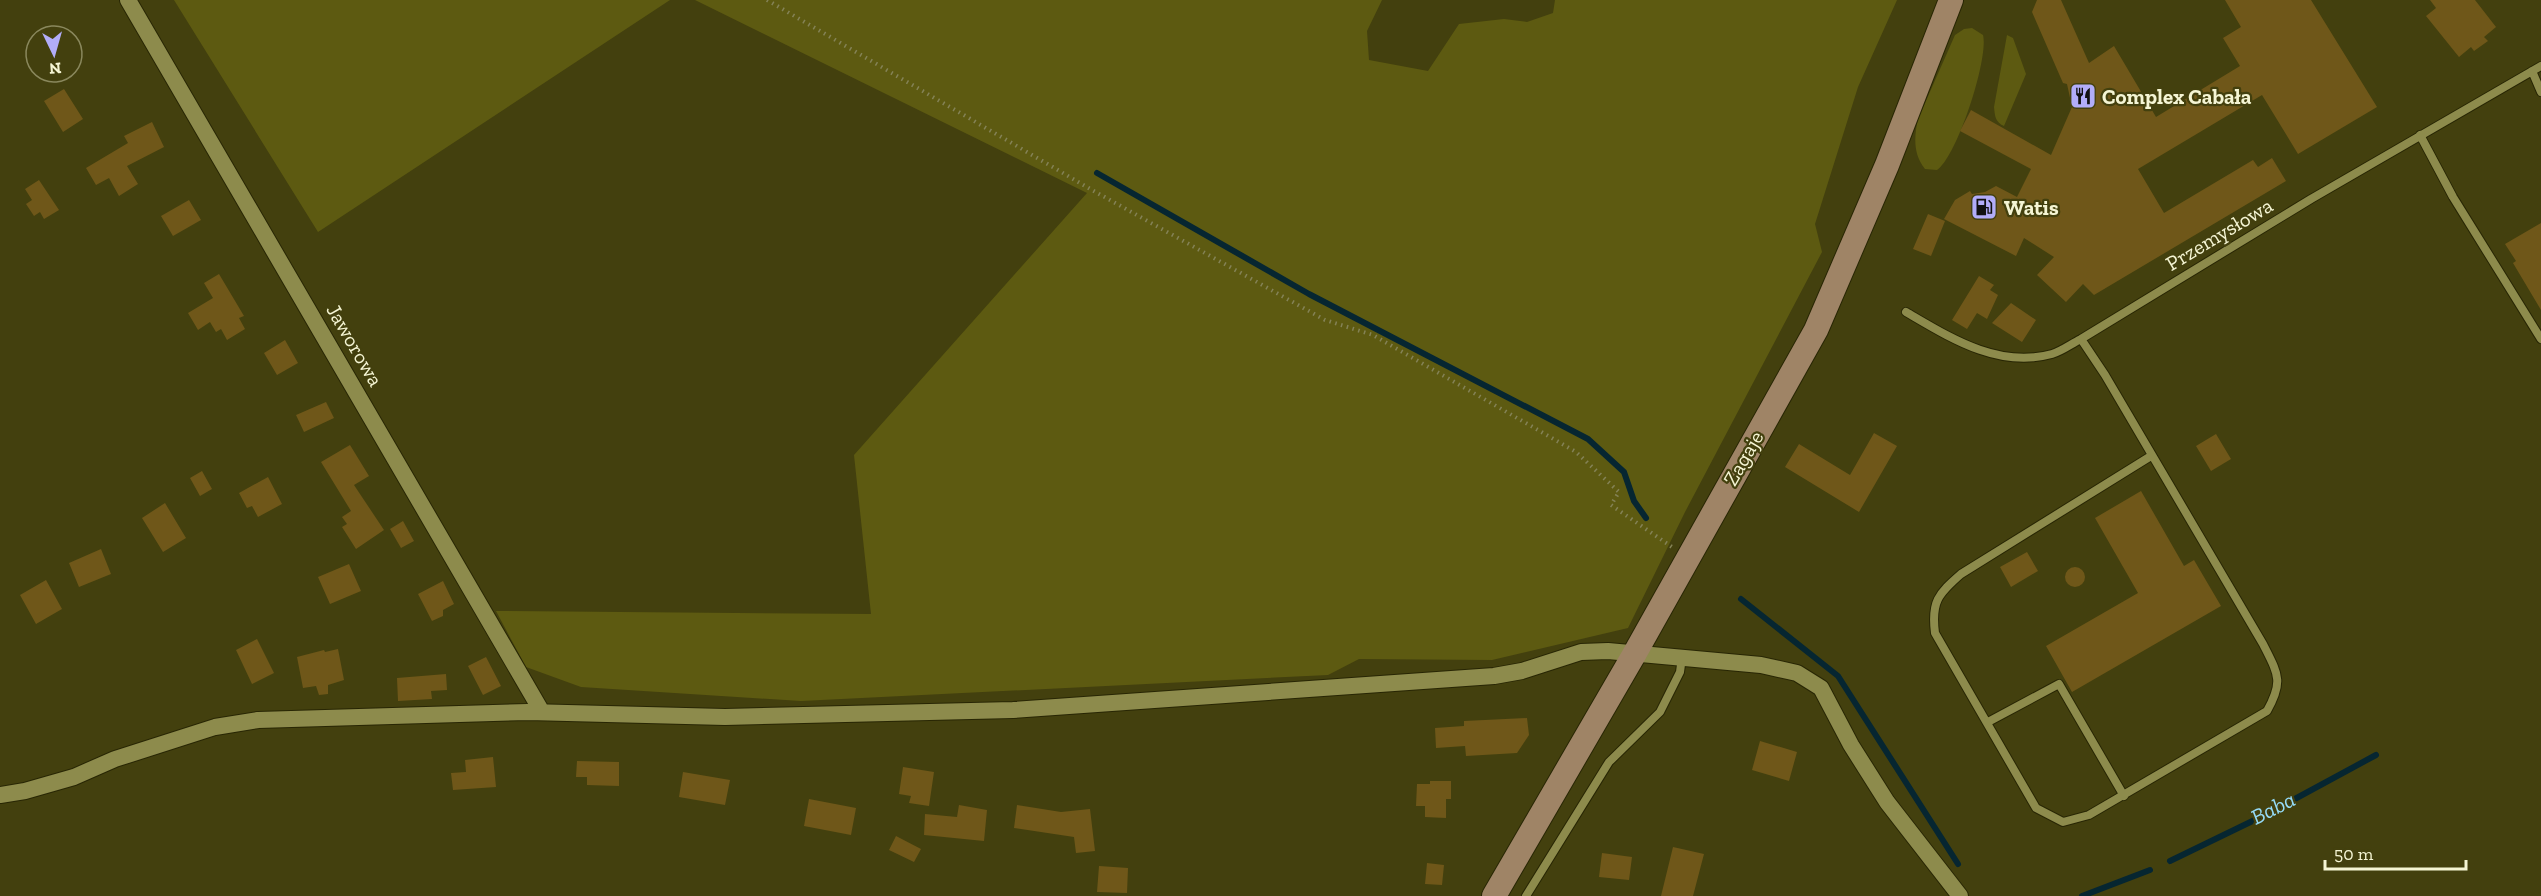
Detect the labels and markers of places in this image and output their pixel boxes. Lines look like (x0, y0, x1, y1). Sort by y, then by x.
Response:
restaurant icon: Complex Cabała (2068, 81, 2098, 111)
place label: Complex Cabała (2102, 84, 2252, 109)
fuel station icon: Watis (1969, 192, 1999, 222)
place label: Watis (2004, 195, 2059, 220)

